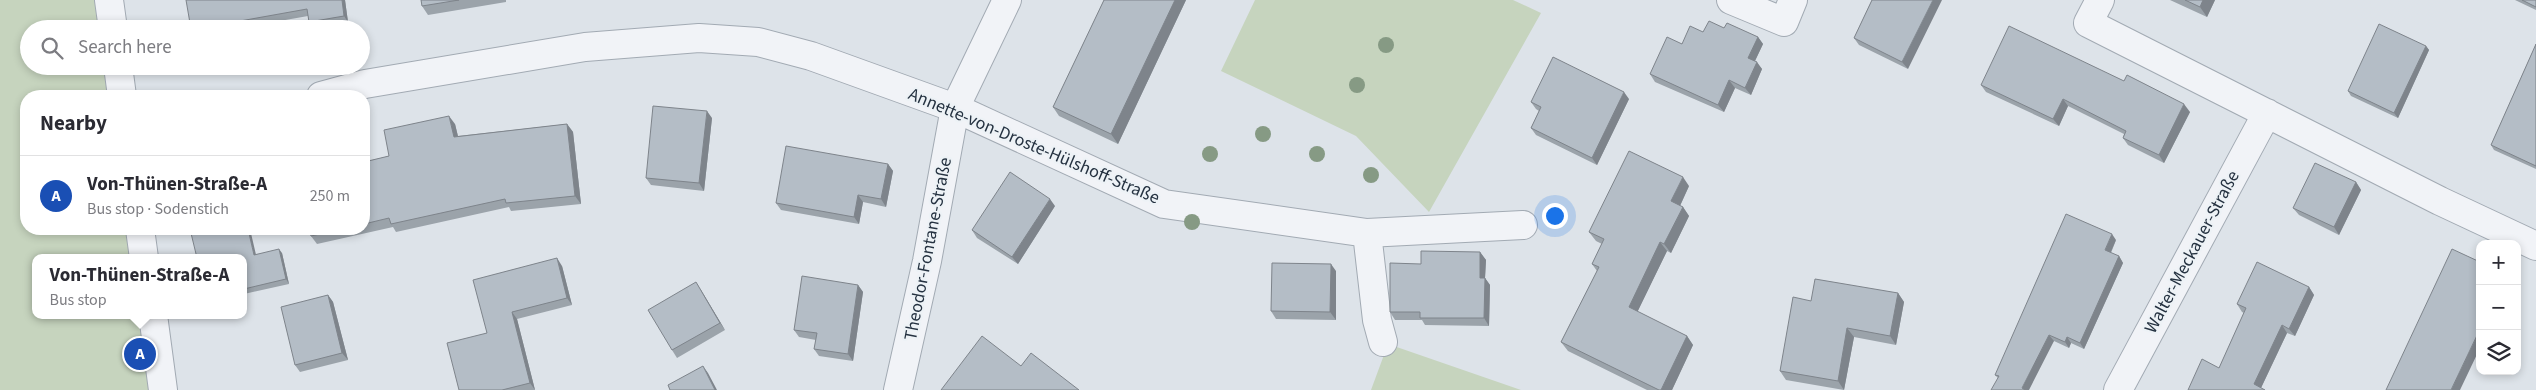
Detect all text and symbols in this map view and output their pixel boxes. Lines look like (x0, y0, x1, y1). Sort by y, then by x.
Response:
search box (20, 20, 370, 75)
icon: search (38, 34, 66, 62)
text: Search here (78, 34, 172, 61)
street label: Annette-von-Droste-Hülshoff-Straße (905, 82, 1163, 210)
text: Nearby (40, 108, 107, 138)
street label: Theodor-Fontane-Straße (898, 155, 958, 343)
street label: Walter-Meckauer-Straße (2138, 166, 2246, 338)
text: Von-Thünen-Straße-A (87, 171, 267, 198)
text: A (51, 185, 61, 207)
text: 250 m (310, 185, 350, 207)
text: Bus stop · Sodenstich (87, 198, 229, 220)
your location (1542, 203, 1568, 229)
map controls (2476, 240, 2521, 375)
button: + (2476, 240, 2521, 285)
popup (32, 254, 247, 319)
text: Von-Thünen-Straße-A (49, 262, 230, 289)
button: − (2476, 285, 2521, 330)
text: Bus stop (49, 289, 107, 311)
button: layers (2476, 330, 2521, 375)
pin: A (124, 335, 156, 373)

